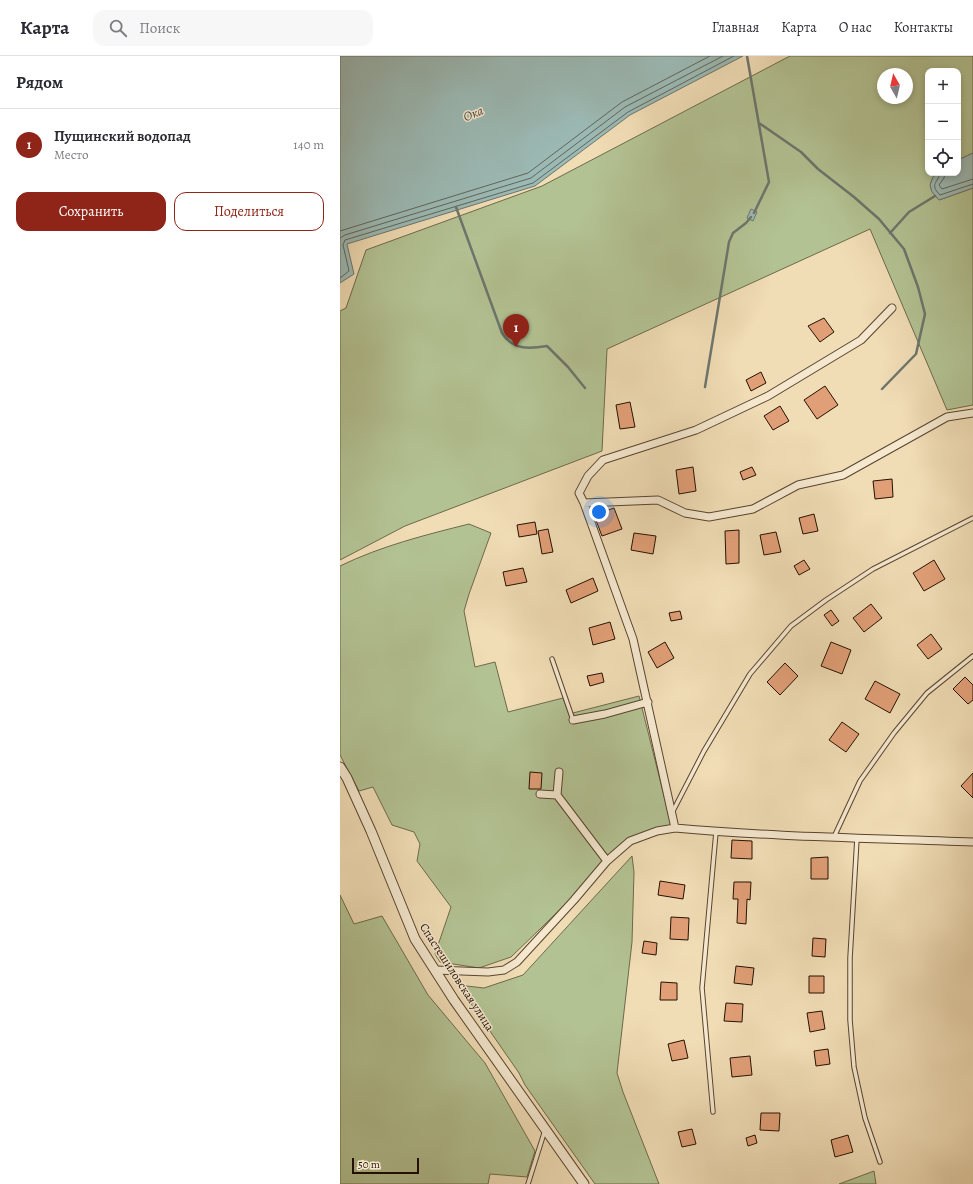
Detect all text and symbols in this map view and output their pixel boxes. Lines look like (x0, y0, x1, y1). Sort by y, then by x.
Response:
search box (93, 10, 373, 46)
text: Карта (20, 15, 69, 41)
icon: search (107, 17, 129, 39)
text: Поиск (139, 18, 180, 38)
text: Главная (712, 18, 759, 37)
text: Карта (781, 18, 817, 37)
text: О нас (839, 18, 872, 37)
text: Контакты (894, 18, 953, 37)
north arrow (877, 68, 913, 104)
map controls (925, 68, 961, 176)
button: + (925, 68, 961, 104)
text: Рядом (16, 71, 63, 94)
water label: Ока (460, 102, 486, 125)
button: − (925, 104, 961, 140)
text: Пущинский водопад (54, 126, 191, 146)
text: 1 (27, 136, 31, 153)
text: 140 m (293, 136, 324, 153)
button: locate (925, 140, 961, 176)
text: Место (54, 146, 89, 163)
button: Сохранить (16, 192, 166, 231)
button: Поделиться (174, 192, 324, 231)
pin: 1 (503, 314, 529, 347)
your location (589, 502, 609, 522)
street label: Спастешиловская улица (416, 920, 498, 1034)
scale bar (352, 1156, 419, 1175)
text: 50 m (358, 1157, 380, 1172)

